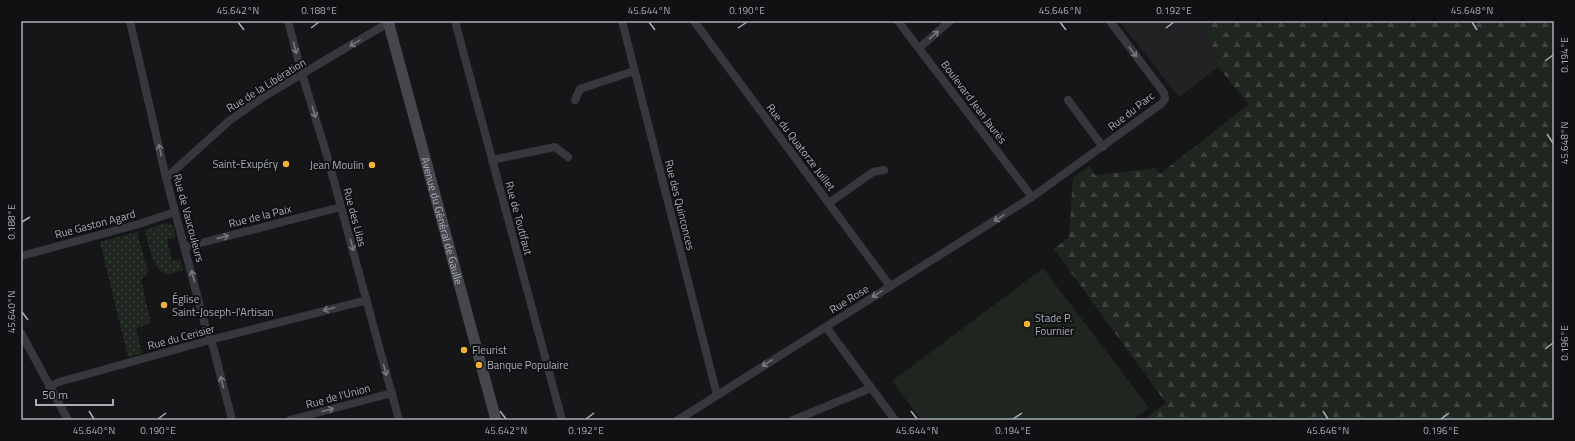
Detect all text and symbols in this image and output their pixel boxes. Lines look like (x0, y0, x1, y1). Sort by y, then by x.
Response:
text: 45.642°N (217, 3, 259, 18)
text: 0.188°E (301, 3, 337, 18)
text: 45.644°N (628, 3, 670, 18)
text: 0.190°E (729, 3, 765, 18)
text: 45.646°N (1039, 3, 1081, 18)
text: 0.192°E (1156, 3, 1192, 18)
text: 45.648°N (1451, 3, 1493, 18)
one-way arrow (929, 30, 940, 39)
text: 0.194°E (1557, 37, 1572, 73)
one-way arrow (349, 40, 361, 48)
one-way arrow (292, 41, 300, 54)
one-way arrow (1129, 47, 1138, 58)
street label: Rue de la Libération (223, 54, 309, 116)
street label: Boulevard Jean Jaurès (937, 57, 1011, 147)
street label: Rue du Parc (1104, 88, 1158, 134)
street label: Rue du Quatorze Juillet (763, 100, 839, 194)
one-way arrow (311, 105, 318, 118)
text: 45.648°N (1557, 122, 1572, 164)
one-way arrow (155, 144, 163, 157)
street label: Avenue du Général de Gaulle (417, 155, 467, 287)
place label: Saint-Exupéry (212, 156, 279, 172)
place label: Jean Moulin (310, 157, 364, 173)
street label: Rue des Quinconces (661, 158, 699, 252)
marker: Saint-Exupéry (281, 159, 291, 169)
marker: Jean Moulin (367, 160, 377, 170)
street label: Rue de Vaucouleurs (169, 172, 209, 264)
street label: Rue de Toutifaut (501, 179, 537, 257)
street label: Rue des Lilas (339, 186, 371, 248)
street label: Rue de la Paix (227, 200, 293, 232)
text: 0.188°E (4, 204, 19, 240)
street label: Rue Gaston Agard (53, 205, 137, 242)
one-way arrow (993, 214, 1005, 222)
one-way arrow (216, 233, 229, 241)
one-way arrow (349, 238, 356, 251)
one-way arrow (188, 269, 196, 282)
street label: Rue Rose (826, 280, 872, 317)
one-way arrow (872, 290, 883, 298)
text: 45.640°N (4, 291, 19, 333)
place label: Église Saint-Joseph-l'Artisan (172, 291, 274, 320)
marker: Église Saint-Joseph-l'Artisan (159, 300, 169, 310)
one-way arrow (323, 306, 336, 314)
place label: Stade P. Fournier (1035, 310, 1074, 339)
marker: Stade P. Fournier (1022, 319, 1032, 329)
street label: Rue du Cerisier (146, 320, 217, 354)
text: 0.196°E (1557, 325, 1572, 361)
place label: Fleurist (472, 342, 507, 358)
marker: Fleurist (459, 345, 469, 355)
place label: Banque Populaire (487, 357, 569, 373)
marker: Banque Populaire (474, 360, 484, 370)
one-way arrow (761, 360, 773, 368)
one-way arrow (382, 364, 390, 377)
one-way arrow (218, 376, 225, 389)
street label: Rue de l'Union (304, 380, 372, 412)
scale bar (36, 381, 113, 407)
text: 50 m (42, 385, 68, 404)
one-way arrow (321, 406, 334, 413)
text: 45.640°N (73, 423, 115, 438)
text: 0.190°E (140, 423, 176, 438)
text: 45.642°N (485, 423, 527, 438)
text: 0.192°E (568, 423, 604, 438)
text: 45.644°N (896, 423, 938, 438)
text: 0.194°E (995, 423, 1031, 438)
text: 45.646°N (1307, 423, 1349, 438)
text: 0.196°E (1423, 423, 1459, 438)

